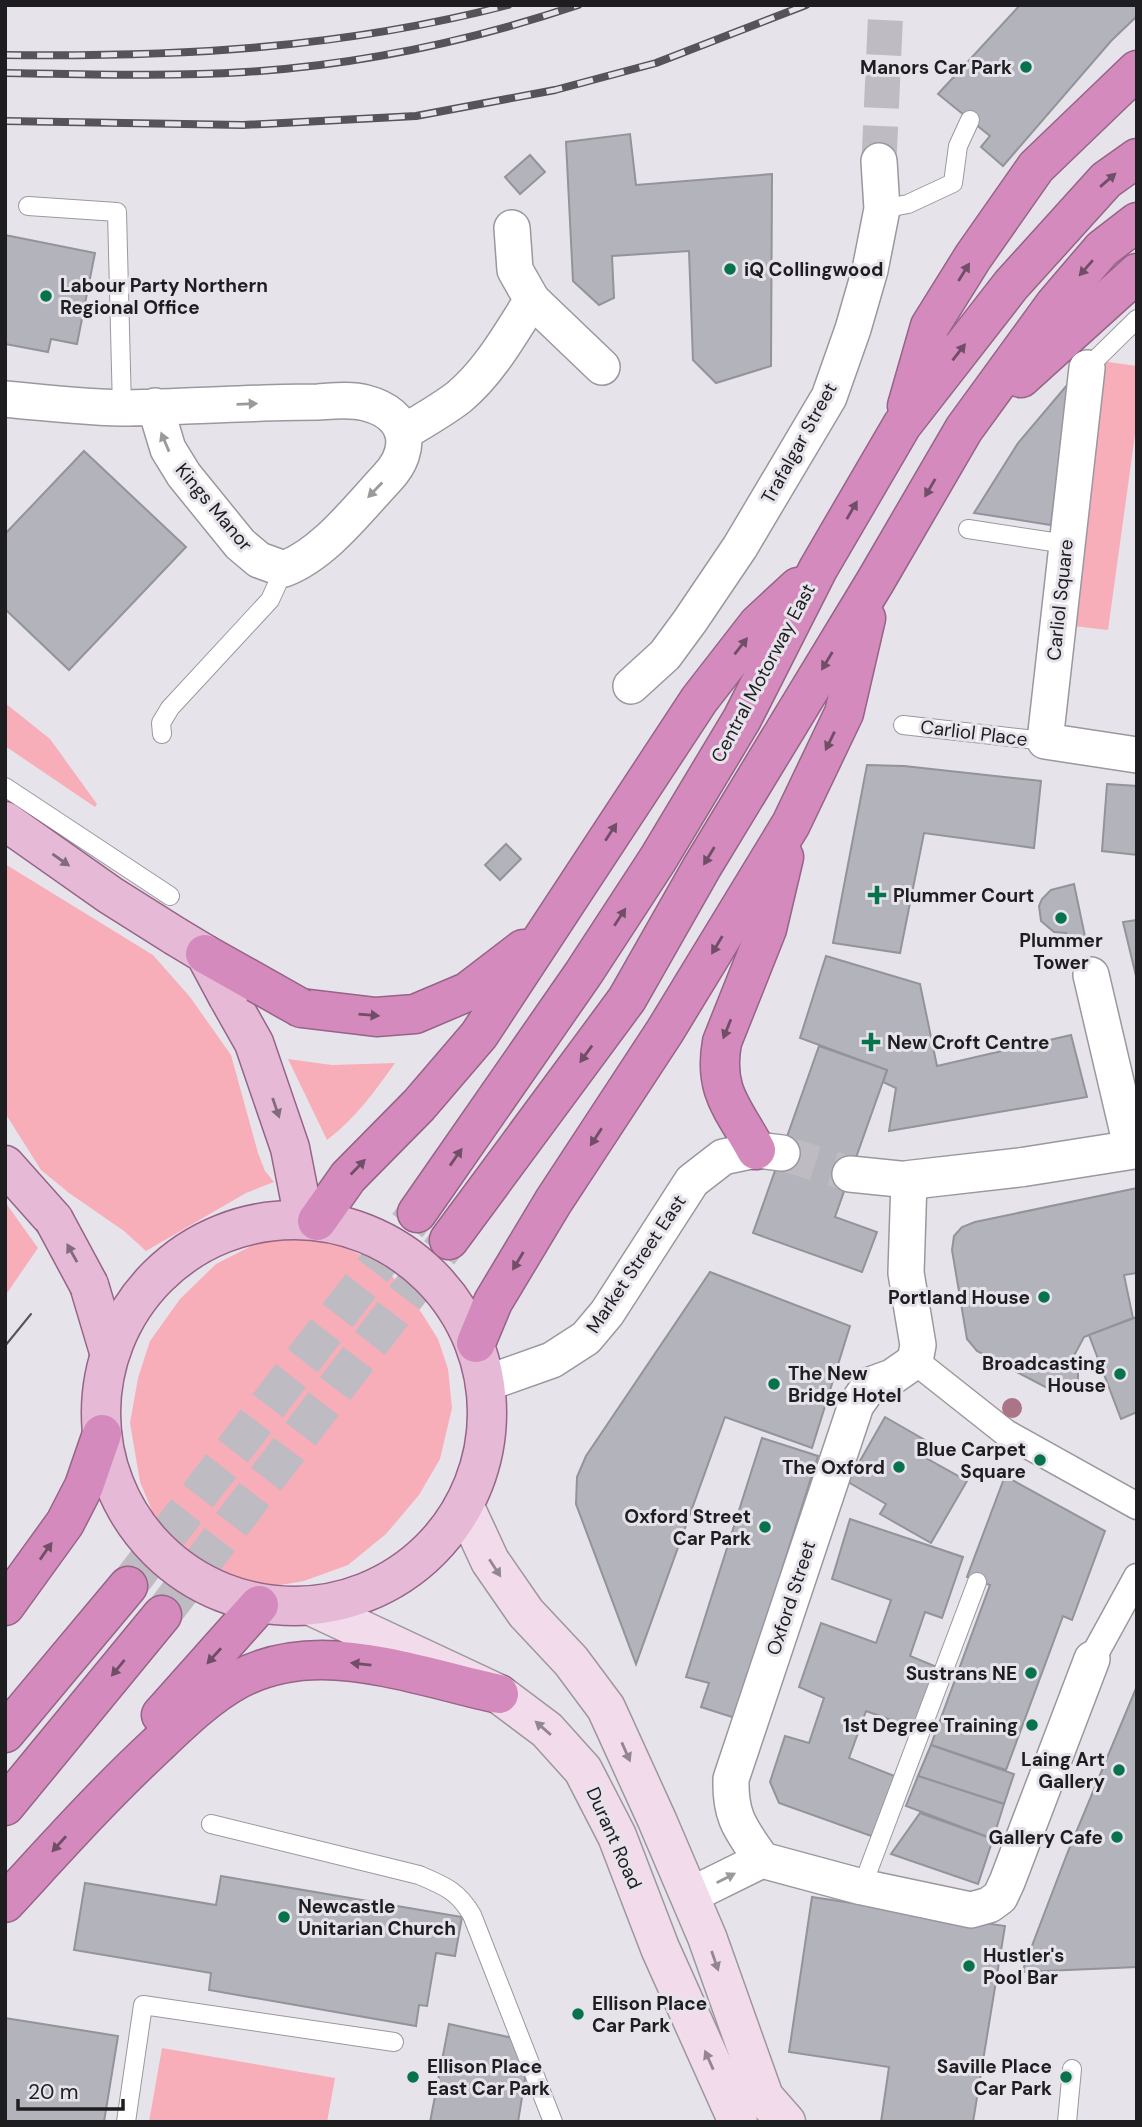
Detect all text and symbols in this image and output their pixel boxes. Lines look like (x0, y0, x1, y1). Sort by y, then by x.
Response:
place label: Manors Car Park (860, 55, 1012, 80)
marker: Manors Car Park (1018, 59, 1034, 75)
one-way arrow (1099, 173, 1116, 188)
place label: iQ Collingwood (744, 257, 883, 282)
one-way arrow (1079, 259, 1094, 276)
marker: iQ Collingwood (722, 261, 738, 277)
one-way arrow (957, 263, 970, 282)
place label: Labour Party Northern Regional Office (60, 273, 268, 320)
marker: Labour Party Northern Regional Office (38, 288, 54, 304)
one-way arrow (952, 343, 966, 361)
street label: Trafalgar Street (755, 378, 843, 508)
one-way arrow (236, 398, 258, 409)
one-way arrow (160, 431, 171, 452)
street label: Kings Manor (170, 458, 258, 556)
one-way arrow (924, 478, 936, 497)
one-way arrow (368, 481, 384, 498)
one-way arrow (846, 501, 858, 520)
street label: Carliol Square (1041, 538, 1079, 662)
street label: Central Motorway East (705, 579, 821, 767)
one-way arrow (734, 637, 749, 655)
one-way arrow (820, 652, 833, 671)
street label: Carliol Place (919, 714, 1029, 752)
one-way arrow (824, 731, 835, 751)
one-way arrow (605, 822, 618, 842)
one-way arrow (702, 846, 715, 865)
one-way arrow (52, 853, 70, 867)
place label: Plummer Court (893, 883, 1034, 908)
marker: Plummer Court (867, 885, 887, 905)
one-way arrow (614, 907, 627, 927)
marker: Plummer Tower (1053, 910, 1069, 926)
place label: Plummer Tower (1019, 928, 1103, 975)
one-way arrow (711, 935, 724, 955)
one-way arrow (358, 1010, 380, 1021)
one-way arrow (721, 1018, 732, 1039)
place label: New Croft Centre (887, 1030, 1049, 1055)
marker: New Croft Centre (861, 1032, 881, 1052)
one-way arrow (579, 1045, 593, 1063)
one-way arrow (271, 1098, 282, 1119)
one-way arrow (589, 1127, 602, 1147)
one-way arrow (449, 1148, 463, 1166)
one-way arrow (349, 1159, 365, 1176)
street label: Market Street East (580, 1190, 692, 1338)
one-way arrow (66, 1242, 78, 1262)
one-way arrow (512, 1251, 524, 1270)
place label: Portland House (888, 1285, 1030, 1310)
marker: Portland House (1036, 1289, 1052, 1305)
place label: Broadcasting House (982, 1351, 1106, 1398)
place label: The New Bridge Hotel (788, 1361, 902, 1408)
marker: Broadcasting House (1112, 1366, 1128, 1382)
marker: The New Bridge Hotel (766, 1376, 782, 1392)
place label: Blue Carpet Square (916, 1437, 1026, 1484)
marker: Blue Carpet Square (1032, 1452, 1048, 1468)
place label: The Oxford (782, 1455, 885, 1480)
marker: The Oxford (891, 1459, 907, 1475)
place label: Oxford Street Car Park (624, 1504, 751, 1551)
marker: Oxford Street Car Park (757, 1519, 773, 1535)
street label: Oxford Street (761, 1538, 821, 1658)
one-way arrow (39, 1542, 52, 1561)
one-way arrow (488, 1559, 502, 1577)
one-way arrow (206, 1647, 222, 1665)
one-way arrow (350, 1658, 372, 1669)
one-way arrow (111, 1659, 126, 1677)
place label: Sustrans NE (906, 1661, 1017, 1686)
marker: Sustrans NE (1023, 1665, 1039, 1681)
place label: 1st Degree Training (843, 1713, 1018, 1738)
marker: 1st Degree Training (1024, 1717, 1040, 1733)
one-way arrow (534, 1720, 552, 1736)
one-way arrow (620, 1742, 632, 1762)
place label: Laing Art Gallery (1021, 1747, 1106, 1794)
marker: Laing Art Gallery (1111, 1762, 1127, 1778)
street label: Durant Road (580, 1783, 648, 1893)
place label: Gallery Cafe (989, 1825, 1103, 1850)
marker: Gallery Cafe (1109, 1829, 1125, 1845)
one-way arrow (51, 1835, 67, 1852)
one-way arrow (716, 1873, 736, 1884)
place label: Newcastle Unitarian Church (298, 1894, 456, 1941)
marker: Newcastle Unitarian Church (276, 1909, 292, 1925)
place label: Hustler's Pool Bar (983, 1943, 1064, 1990)
one-way arrow (710, 1951, 721, 1972)
marker: Hustler's Pool Bar (961, 1958, 977, 1974)
place label: Ellison Place Car Park (592, 1991, 707, 2038)
marker: Ellison Place Car Park (570, 2006, 586, 2022)
one-way arrow (703, 2050, 715, 2070)
place label: Ellison Place East Car Park (427, 2054, 550, 2101)
place label: Saville Place Car Park (937, 2054, 1052, 2101)
scale bar (18, 2068, 122, 2112)
marker: Ellison Place East Car Park (405, 2069, 421, 2085)
marker: Saville Place Car Park (1058, 2069, 1074, 2085)
text: 20 m (28, 2078, 79, 2106)

